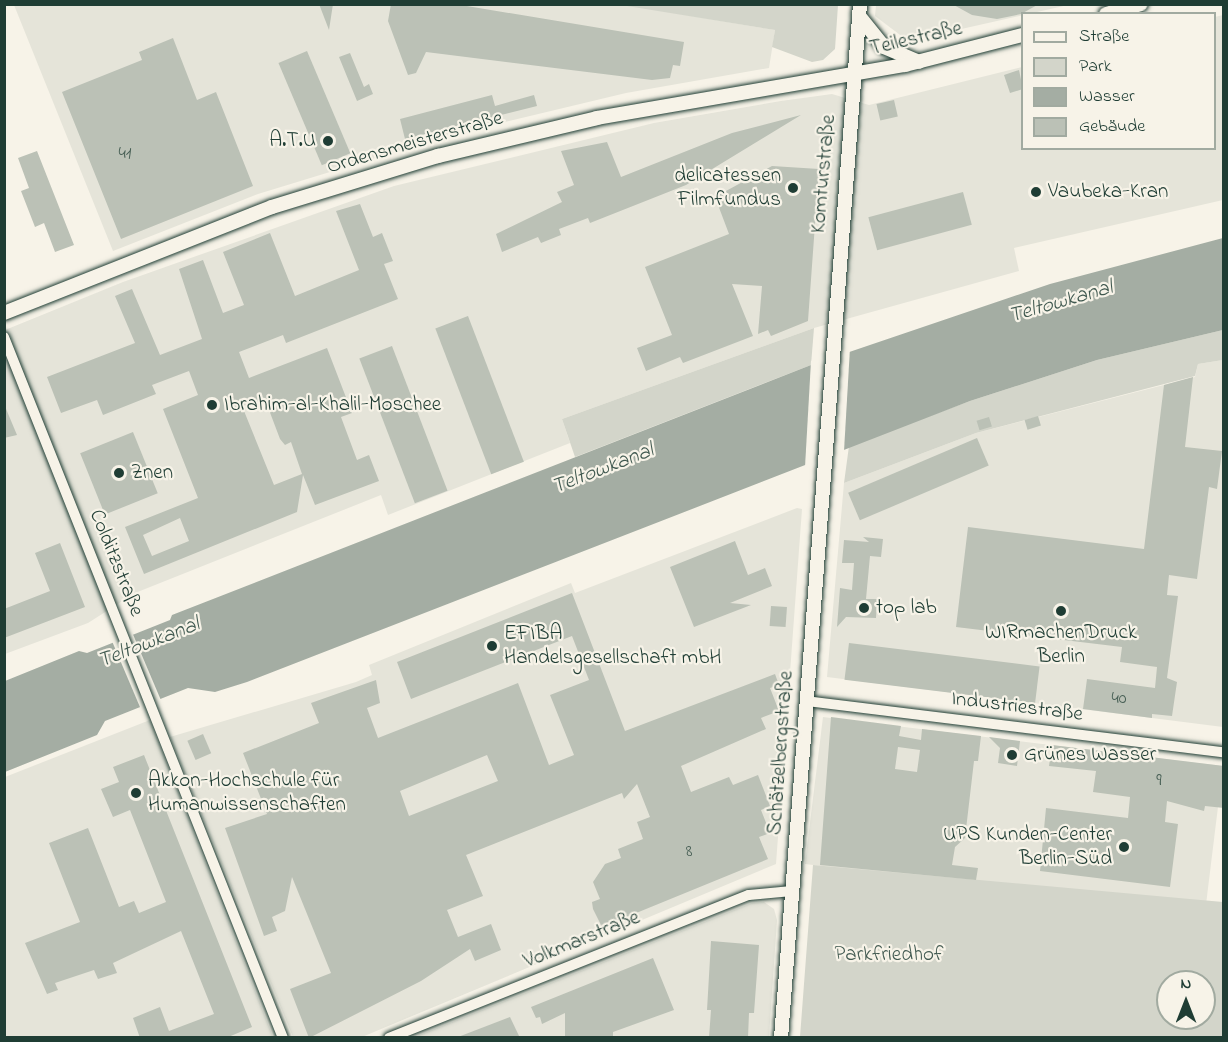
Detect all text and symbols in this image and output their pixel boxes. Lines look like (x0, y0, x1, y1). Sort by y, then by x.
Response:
legend (1021, 12, 1216, 150)
street label: Teilestraße (867, 16, 965, 62)
text: Straße (1079, 24, 1129, 50)
text: Park (1079, 54, 1112, 80)
text: Wasser (1079, 84, 1135, 110)
street label: Ordensmeisterstraße (324, 106, 506, 180)
street label: Komturstraße (806, 114, 842, 234)
text: Gebäude (1079, 114, 1145, 140)
place label: A.T.U (269, 128, 316, 154)
marker: A.T.U (321, 134, 335, 148)
house number: 41 (118, 143, 132, 165)
place label: delicatessen Filmfundus (674, 163, 781, 213)
place label: Vaubeka-Kran (1048, 179, 1168, 205)
marker: delicatessen Filmfundus (786, 181, 800, 195)
marker: Vaubeka-Kran (1029, 185, 1043, 199)
water label: Teltowkanal (1006, 276, 1116, 330)
place label: Ibrahim-al-Khalil-Moschee (224, 392, 441, 418)
marker: Ibrahim-al-Khalil-Moschee (205, 398, 219, 412)
water label: Teltowkanal (548, 439, 658, 501)
place label: Znen (131, 460, 173, 486)
marker: Znen (112, 466, 126, 480)
street label: Colditzstraße (83, 506, 149, 620)
place label: top lab (876, 595, 937, 621)
marker: top lab (857, 601, 871, 615)
marker: WIRmachenDruck Berlin (1054, 604, 1068, 618)
water label: Teltowkanal (94, 613, 204, 675)
place label: WIRmachenDruck Berlin (985, 620, 1137, 670)
place label: EFIBA Handelsgesellschaft mbH (504, 621, 721, 671)
marker: EFIBA Handelsgesellschaft mbH (485, 639, 499, 653)
street label: Schätzelbergstraße (763, 670, 799, 836)
street label: Industriestraße (950, 686, 1084, 728)
house number: 40 (1111, 688, 1127, 710)
place label: Grünes Wasser (1024, 742, 1156, 768)
marker: Grünes Wasser (1005, 748, 1019, 762)
place label: Akkon-Hochschule für Humanwissenschaften (148, 768, 346, 818)
house number: 9 (1156, 770, 1162, 792)
marker: Akkon-Hochschule für Humanwissenschaften (129, 786, 143, 800)
place label: UPS Kunden-Center Berlin-Süd (943, 822, 1112, 872)
marker: UPS Kunden-Center Berlin-Süd (1117, 840, 1131, 854)
house number: 8 (686, 841, 692, 863)
street label: Volkmarstraße (520, 905, 644, 975)
park label: Parkfriedhof (834, 942, 944, 968)
north arrow (1156, 970, 1216, 1030)
text: N (1181, 972, 1191, 996)

